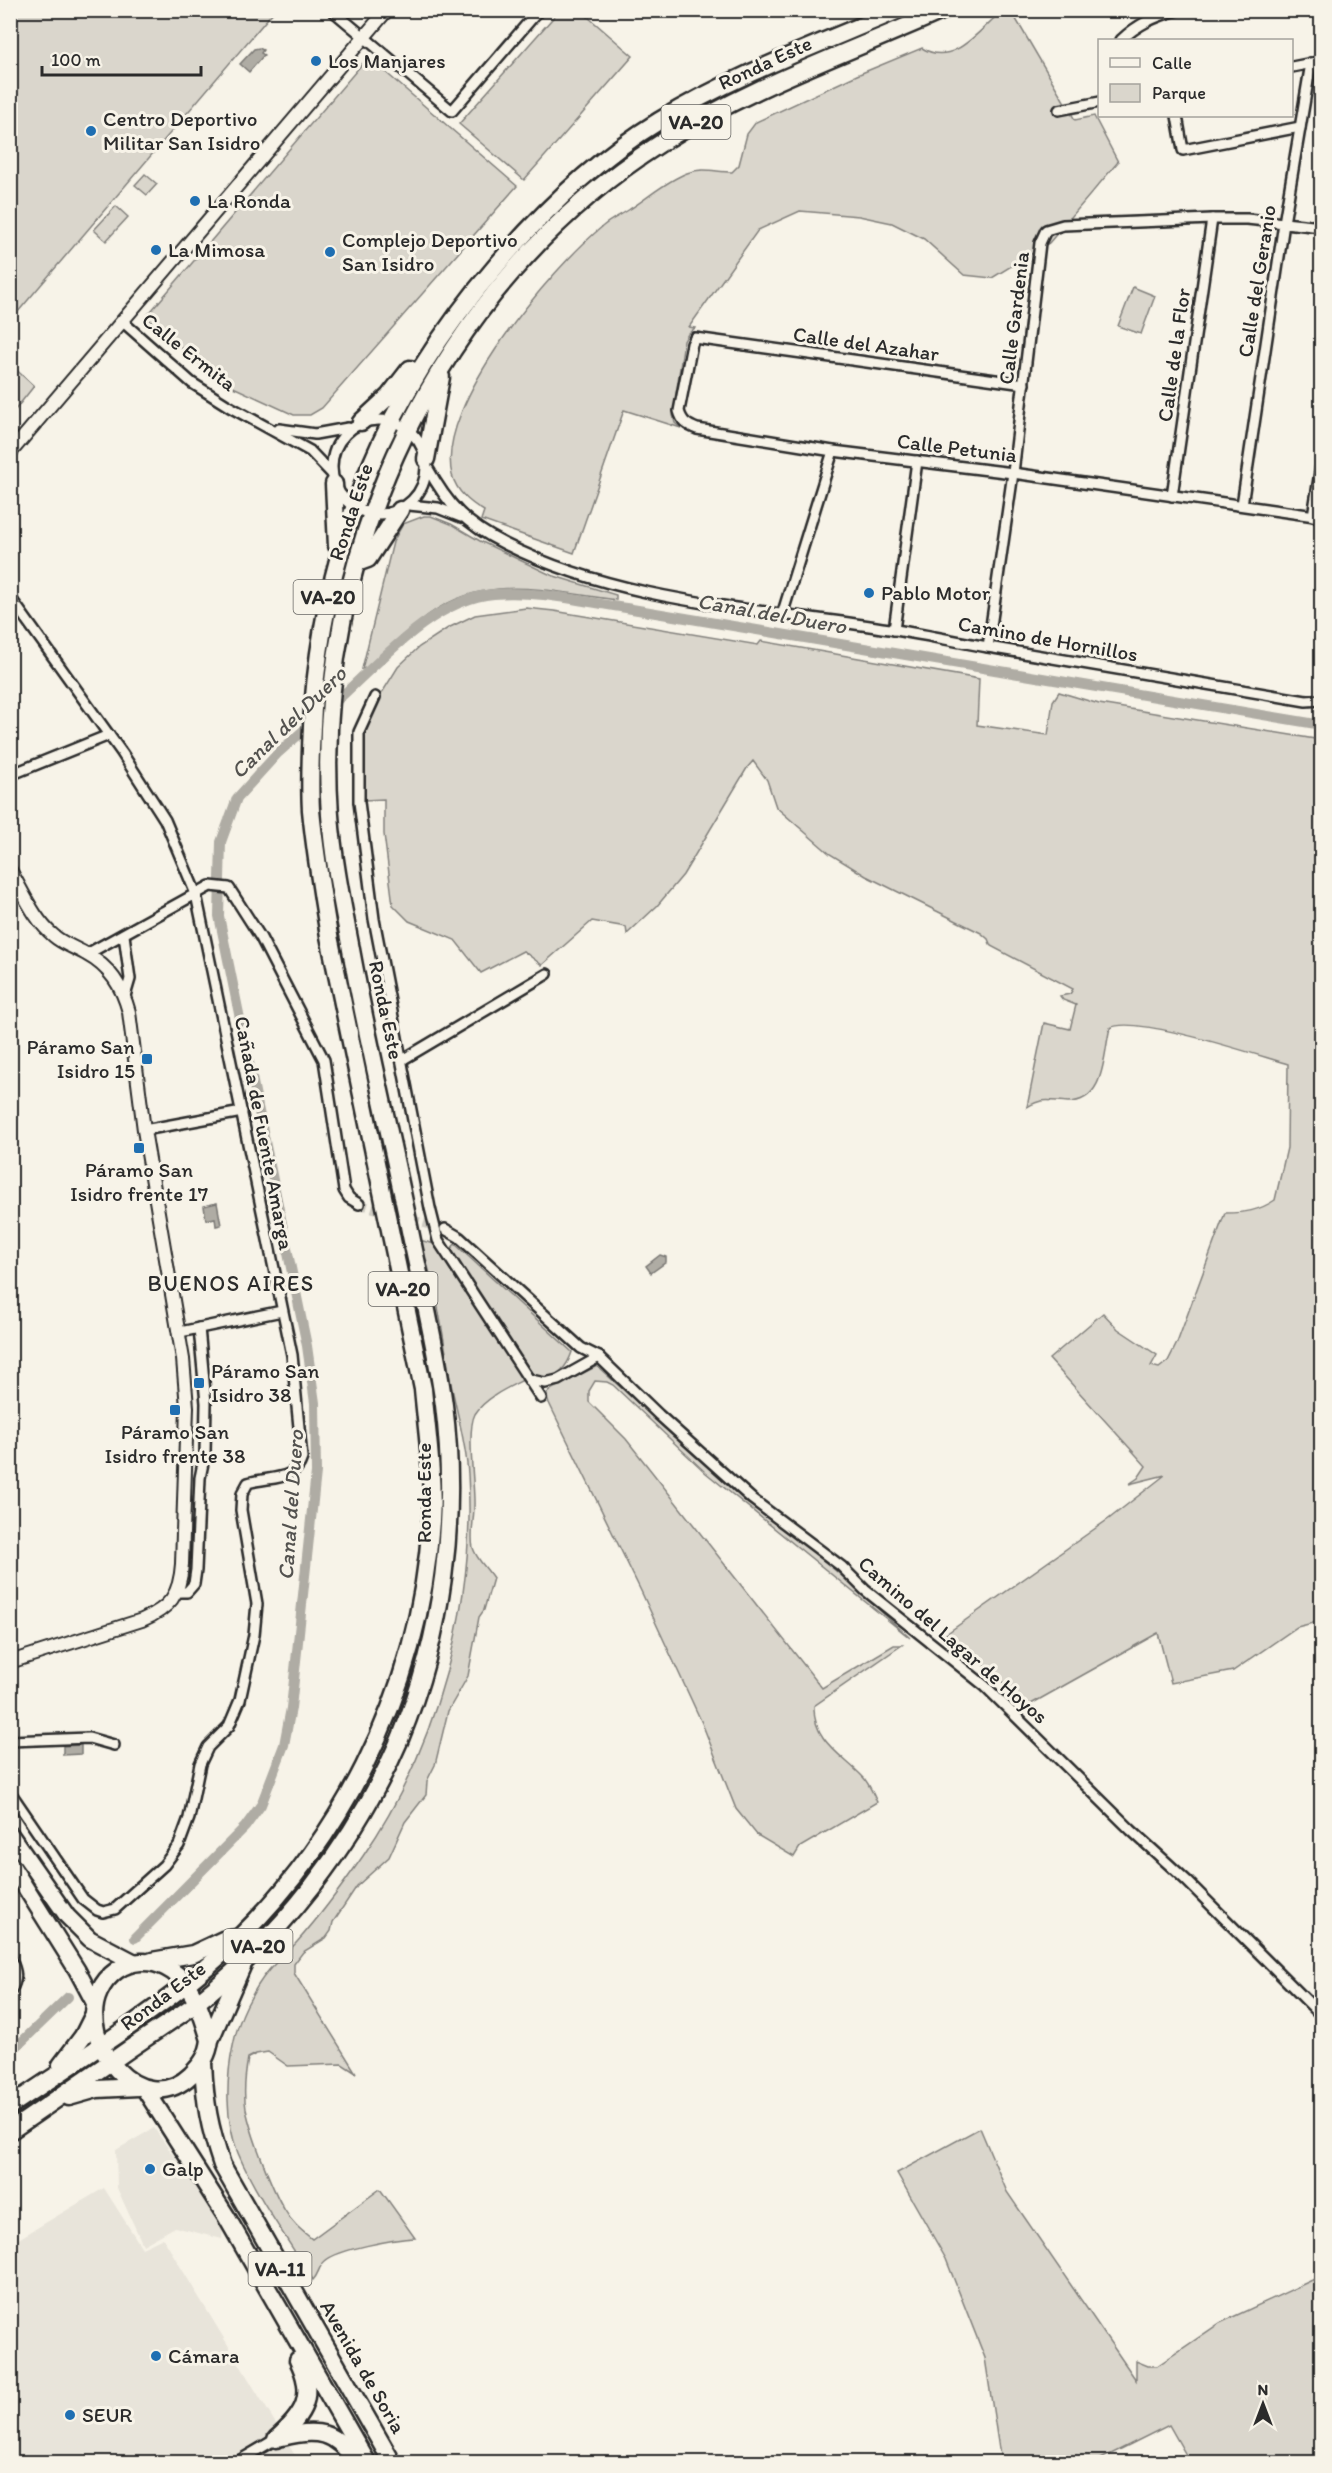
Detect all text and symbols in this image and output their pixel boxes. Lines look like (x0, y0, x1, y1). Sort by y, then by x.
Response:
street label: Ronda Este (714, 30, 816, 95)
scale bar (42, 39, 201, 77)
legend (1098, 39, 1293, 117)
place label: Los Manjares (328, 48, 446, 73)
text: 100 m (51, 49, 101, 71)
text: Calle (1152, 52, 1192, 74)
marker: Los Manjares (309, 54, 323, 68)
text: Parque (1152, 82, 1206, 104)
road number: VA-20 (662, 105, 730, 139)
place label: Centro Deportivo Militar San Isidro (103, 106, 260, 155)
marker: Centro Deportivo Militar San Isidro (84, 124, 98, 138)
place label: La Ronda (207, 188, 291, 213)
marker: La Ronda (188, 194, 202, 208)
street label: Calle del Geranio (1232, 203, 1281, 359)
place label: Complejo Deportivo San Isidro (342, 227, 518, 276)
place label: La Mimosa (168, 237, 265, 262)
marker: La Mimosa (149, 243, 163, 257)
marker: Complejo Deportivo San Isidro (323, 245, 337, 259)
street label: Calle Gardenia (993, 250, 1034, 386)
street label: Calle de la Flor (1152, 286, 1195, 423)
street label: Calle Ermita (137, 307, 241, 396)
street label: Calle del Azahar (792, 321, 941, 366)
street label: Calle Petunia (896, 428, 1019, 467)
street label: Ronda Este (323, 460, 378, 564)
road number: VA-20 (294, 580, 362, 614)
place label: Pablo Motor (881, 580, 991, 605)
marker: Pablo Motor (862, 586, 876, 600)
water label: Canal del Duero (695, 587, 849, 640)
street label: Camino de Hornillos (956, 610, 1140, 667)
water label: Canal del Duero (225, 660, 352, 784)
street label: Ronda Este (364, 958, 409, 1062)
street label: Cañada de Fuente Amarga (230, 1014, 299, 1252)
place label: Páramo San Isidro 15 (27, 1034, 135, 1083)
marker: Páramo San Isidro 15 (140, 1052, 154, 1066)
marker: Páramo San Isidro frente 17 (132, 1141, 146, 1155)
place label: Páramo San Isidro frente 17 (70, 1157, 208, 1206)
district label: BUENOS AIRES (147, 1270, 315, 1297)
road number: VA-20 (368, 1272, 438, 1306)
place label: Páramo San Isidro 38 (211, 1358, 320, 1407)
marker: Páramo San Isidro 38 (192, 1376, 206, 1390)
marker: Páramo San Isidro frente 38 (168, 1403, 182, 1417)
place label: Páramo San Isidro frente 38 (104, 1419, 246, 1468)
water label: Canal del Duero (272, 1428, 309, 1581)
street label: Ronda Este (411, 1443, 436, 1543)
street label: Camino del Lagar de Hoyos (853, 1550, 1053, 1729)
road number: VA-20 (224, 1929, 292, 1963)
street label: Ronda Este (115, 1955, 210, 2036)
place label: Galp (162, 2156, 204, 2181)
marker: Galp (143, 2162, 157, 2176)
road number: VA-11 (248, 2252, 312, 2286)
street label: Avenida de Soria (315, 2296, 412, 2438)
place label: Cámara (168, 2343, 239, 2368)
marker: Cámara (149, 2349, 163, 2363)
north arrow (1233, 2374, 1293, 2434)
text: N (1258, 2380, 1268, 2399)
place label: SEUR (82, 2402, 132, 2427)
marker: SEUR (63, 2408, 77, 2422)

